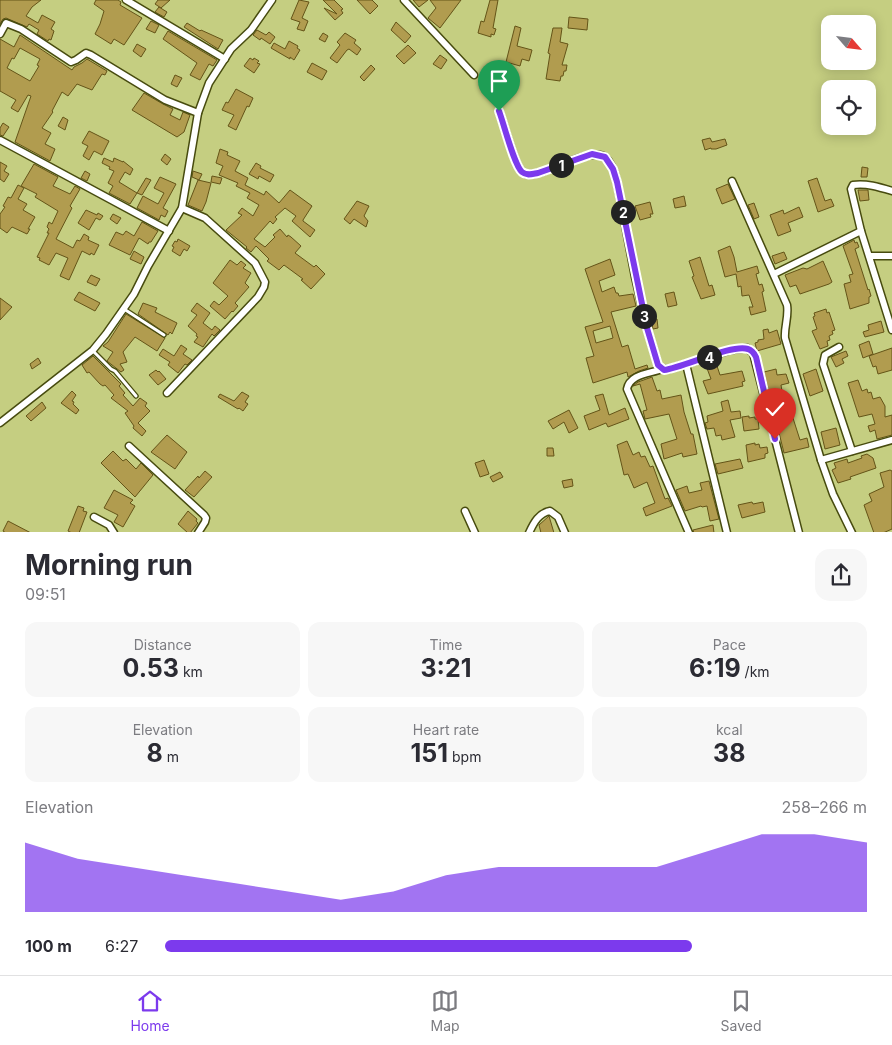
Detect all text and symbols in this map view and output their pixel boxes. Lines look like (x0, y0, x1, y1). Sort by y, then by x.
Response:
north arrow (821, 15, 876, 70)
map controls (821, 15, 876, 135)
pin (478, 60, 520, 111)
icon: arrive (485, 67, 513, 95)
button: locate (821, 80, 876, 135)
pin: 1 (548, 152, 574, 178)
text: 1 (558, 157, 565, 174)
pin: 2 (610, 200, 636, 224)
text: 2 (619, 204, 628, 221)
pin: 3 (632, 304, 656, 328)
text: 3 (640, 308, 649, 325)
pin: 4 (696, 344, 722, 370)
text: 4 (705, 349, 714, 366)
pin (754, 388, 796, 439)
icon: check (761, 395, 789, 423)
text: Morning run (25, 548, 193, 582)
button: share (815, 549, 867, 601)
text: 09:51 (25, 584, 66, 604)
text: Distance (134, 636, 192, 653)
text: Time (430, 636, 462, 653)
text: Pace (713, 636, 746, 653)
text: 0.53 (123, 653, 179, 683)
text: 3:21 (420, 653, 472, 683)
text: 6:19 (689, 653, 741, 683)
text: km (179, 663, 203, 680)
text: /km (741, 663, 770, 680)
text: Elevation (133, 721, 193, 738)
text: Heart rate (413, 721, 479, 738)
text: kcal (716, 721, 743, 738)
text: 8 (146, 738, 163, 768)
text: 151 (411, 738, 448, 768)
text: 38 (713, 738, 746, 768)
text: m (163, 748, 179, 765)
text: bpm (448, 748, 481, 765)
text: Elevation (25, 797, 94, 817)
text: 258–266 m (782, 797, 867, 817)
text: 100 m (25, 936, 72, 956)
text: 6:27 (105, 936, 138, 956)
tab: Home (130, 987, 170, 1034)
tab: Map (431, 987, 460, 1034)
tab: Saved (721, 987, 762, 1034)

